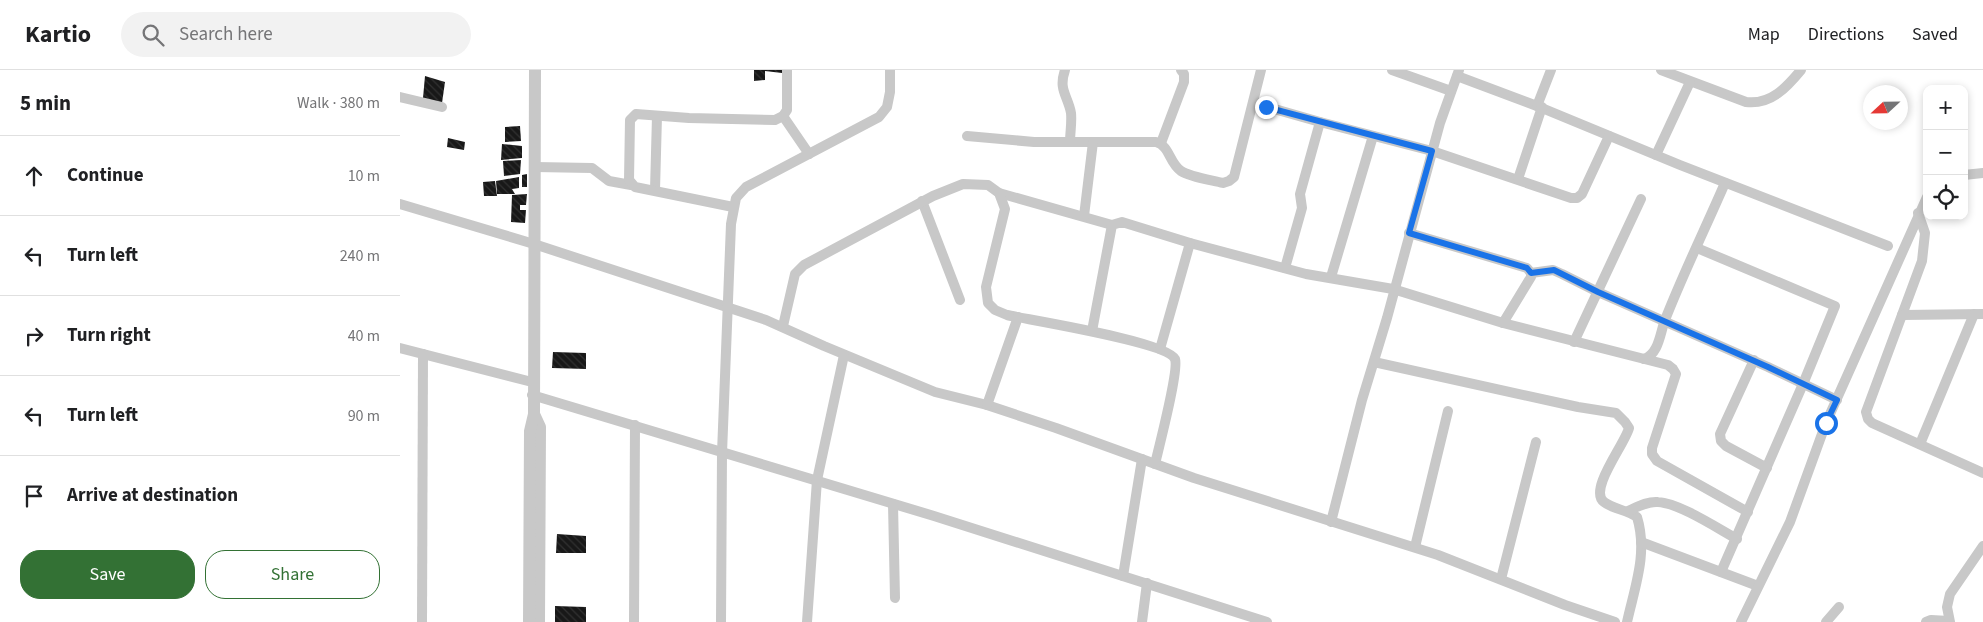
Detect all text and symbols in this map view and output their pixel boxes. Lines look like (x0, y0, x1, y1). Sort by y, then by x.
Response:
search box (121, 12, 471, 57)
text: Kartio (25, 17, 91, 52)
icon: search (139, 21, 167, 49)
text: Search here (179, 21, 273, 48)
text: Map (1748, 22, 1780, 47)
text: Directions (1808, 22, 1884, 47)
text: Saved (1912, 22, 1958, 47)
north arrow (1863, 85, 1908, 130)
map controls (1923, 85, 1968, 220)
button: + (1923, 85, 1968, 130)
text: 5 min (20, 88, 71, 118)
text: Walk · 380 m (297, 92, 380, 114)
route end (1255, 96, 1278, 119)
button: − (1923, 130, 1968, 175)
icon: ahead (20, 162, 48, 190)
text: Continue (67, 162, 144, 189)
text: 10 m (348, 165, 380, 187)
button: locate (1923, 175, 1968, 220)
icon: left (20, 242, 48, 270)
text: Turn left (67, 242, 138, 269)
text: 240 m (340, 245, 380, 267)
icon: right (20, 322, 48, 350)
text: Turn right (67, 322, 151, 349)
text: 40 m (348, 325, 380, 347)
icon: left (20, 402, 48, 430)
text: Turn left (67, 402, 138, 429)
text: 90 m (348, 405, 380, 427)
route start (1815, 412, 1838, 435)
icon: arrive (20, 482, 48, 510)
text: Arrive at destination (67, 482, 238, 509)
button: Save (20, 550, 195, 599)
button: Share (205, 550, 380, 599)

